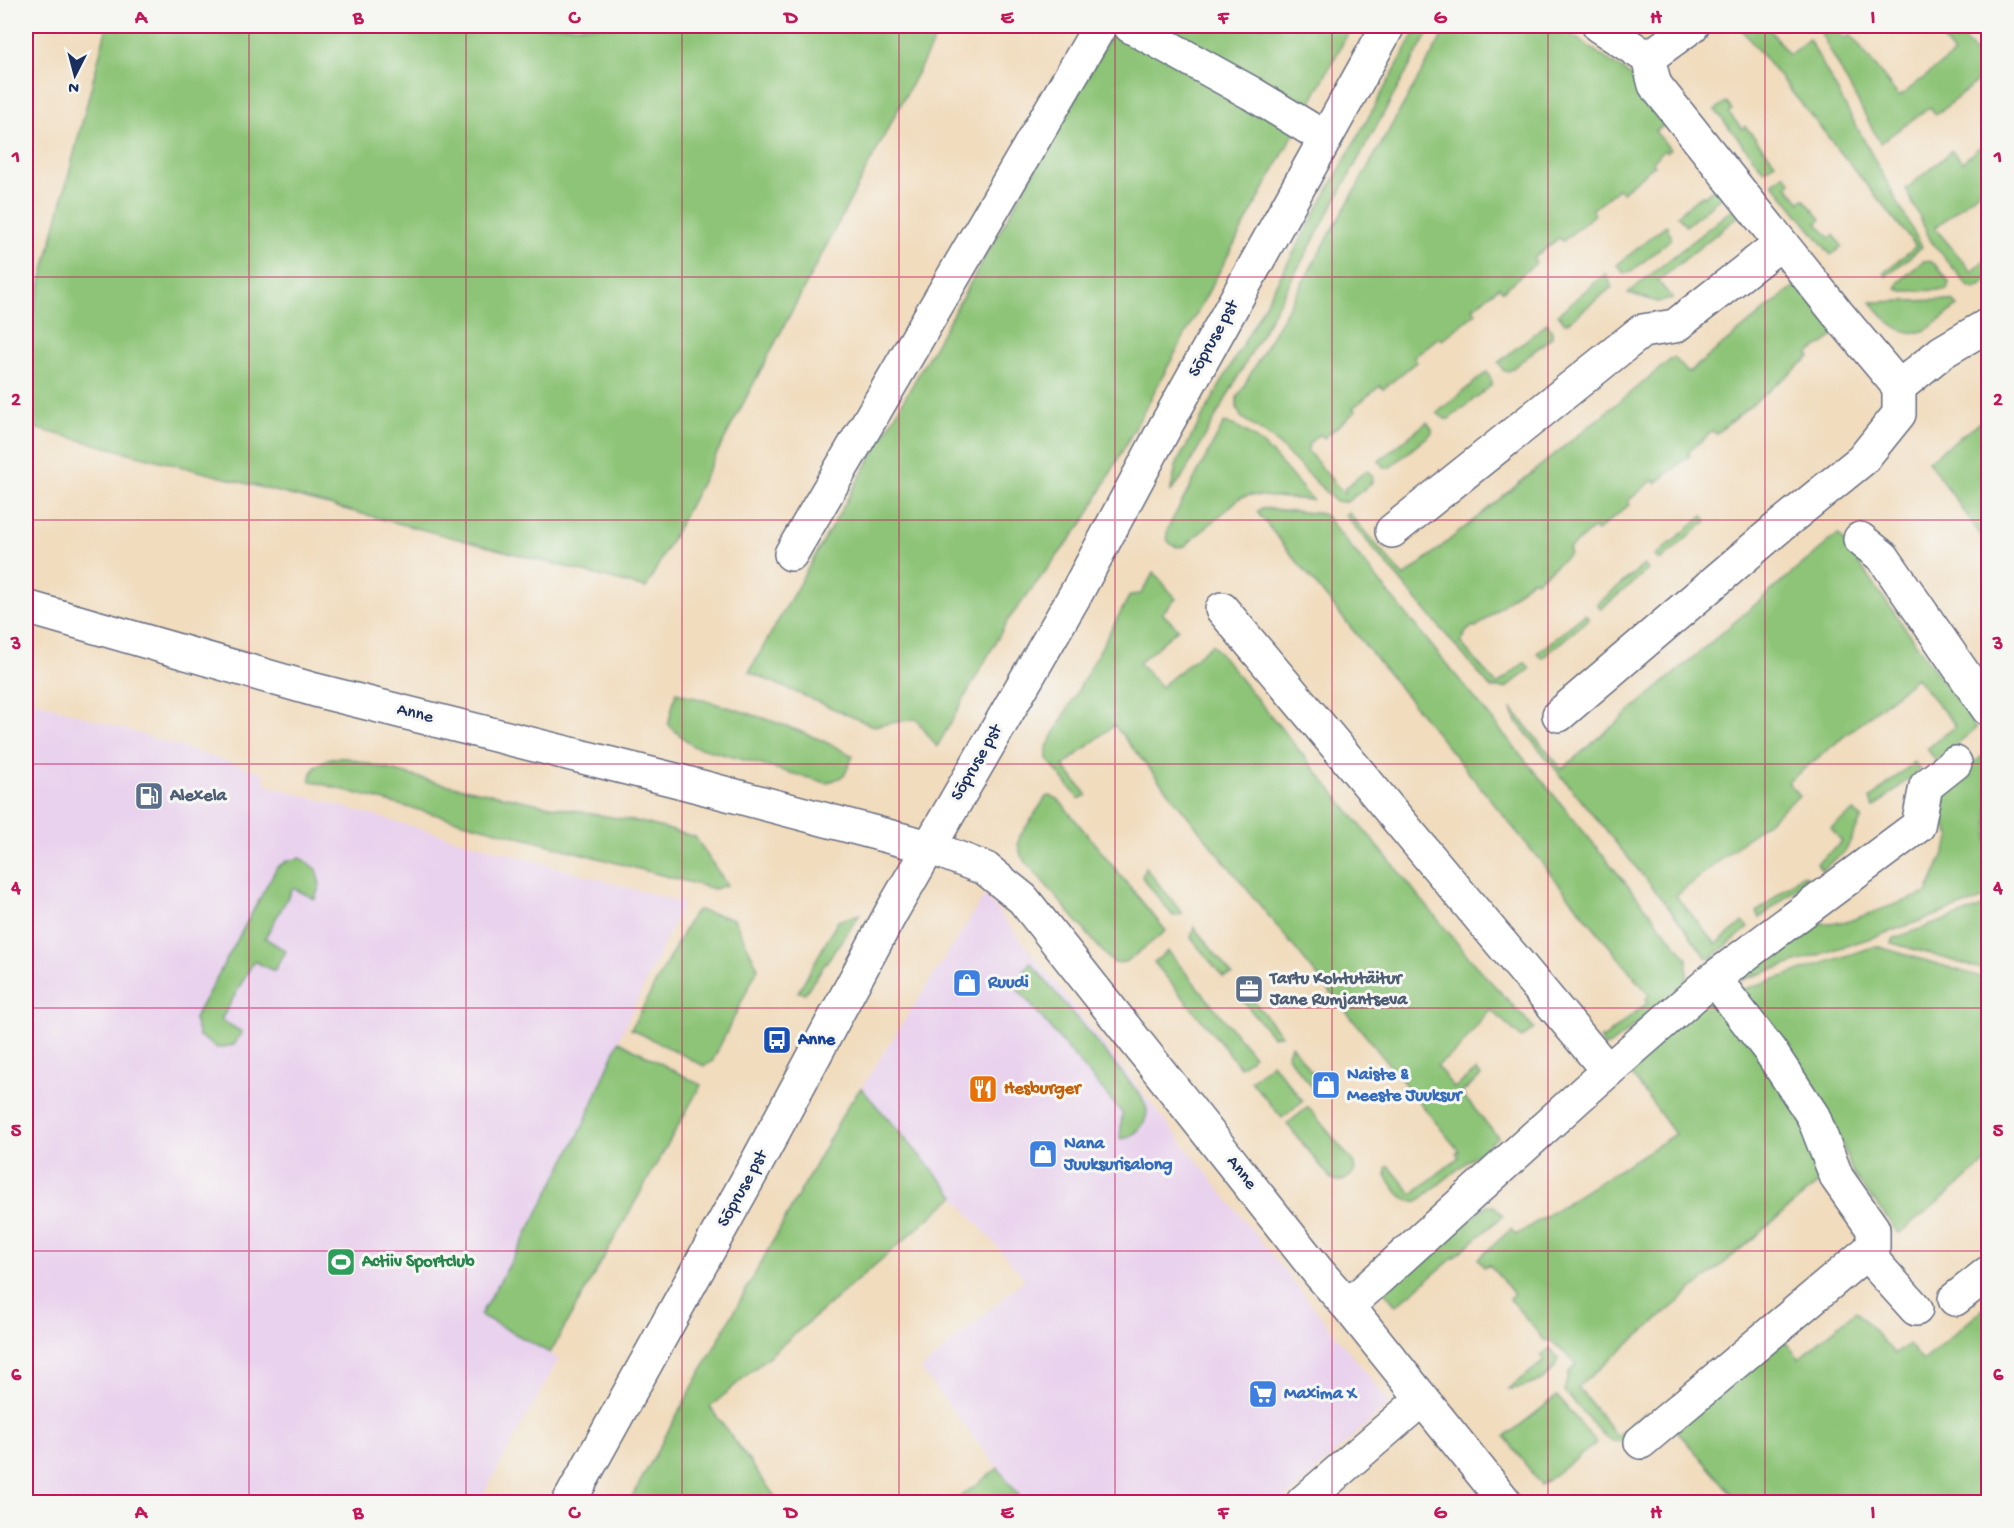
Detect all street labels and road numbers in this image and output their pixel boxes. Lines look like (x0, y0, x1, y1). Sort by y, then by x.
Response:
street label: Sõpruse pst (1184, 296, 1244, 381)
street label: Anne (395, 699, 436, 729)
street label: Sõpruse pst (947, 720, 1008, 805)
street label: Sõpruse pst (713, 1146, 773, 1231)
street label: Anne (1221, 1152, 1261, 1195)

